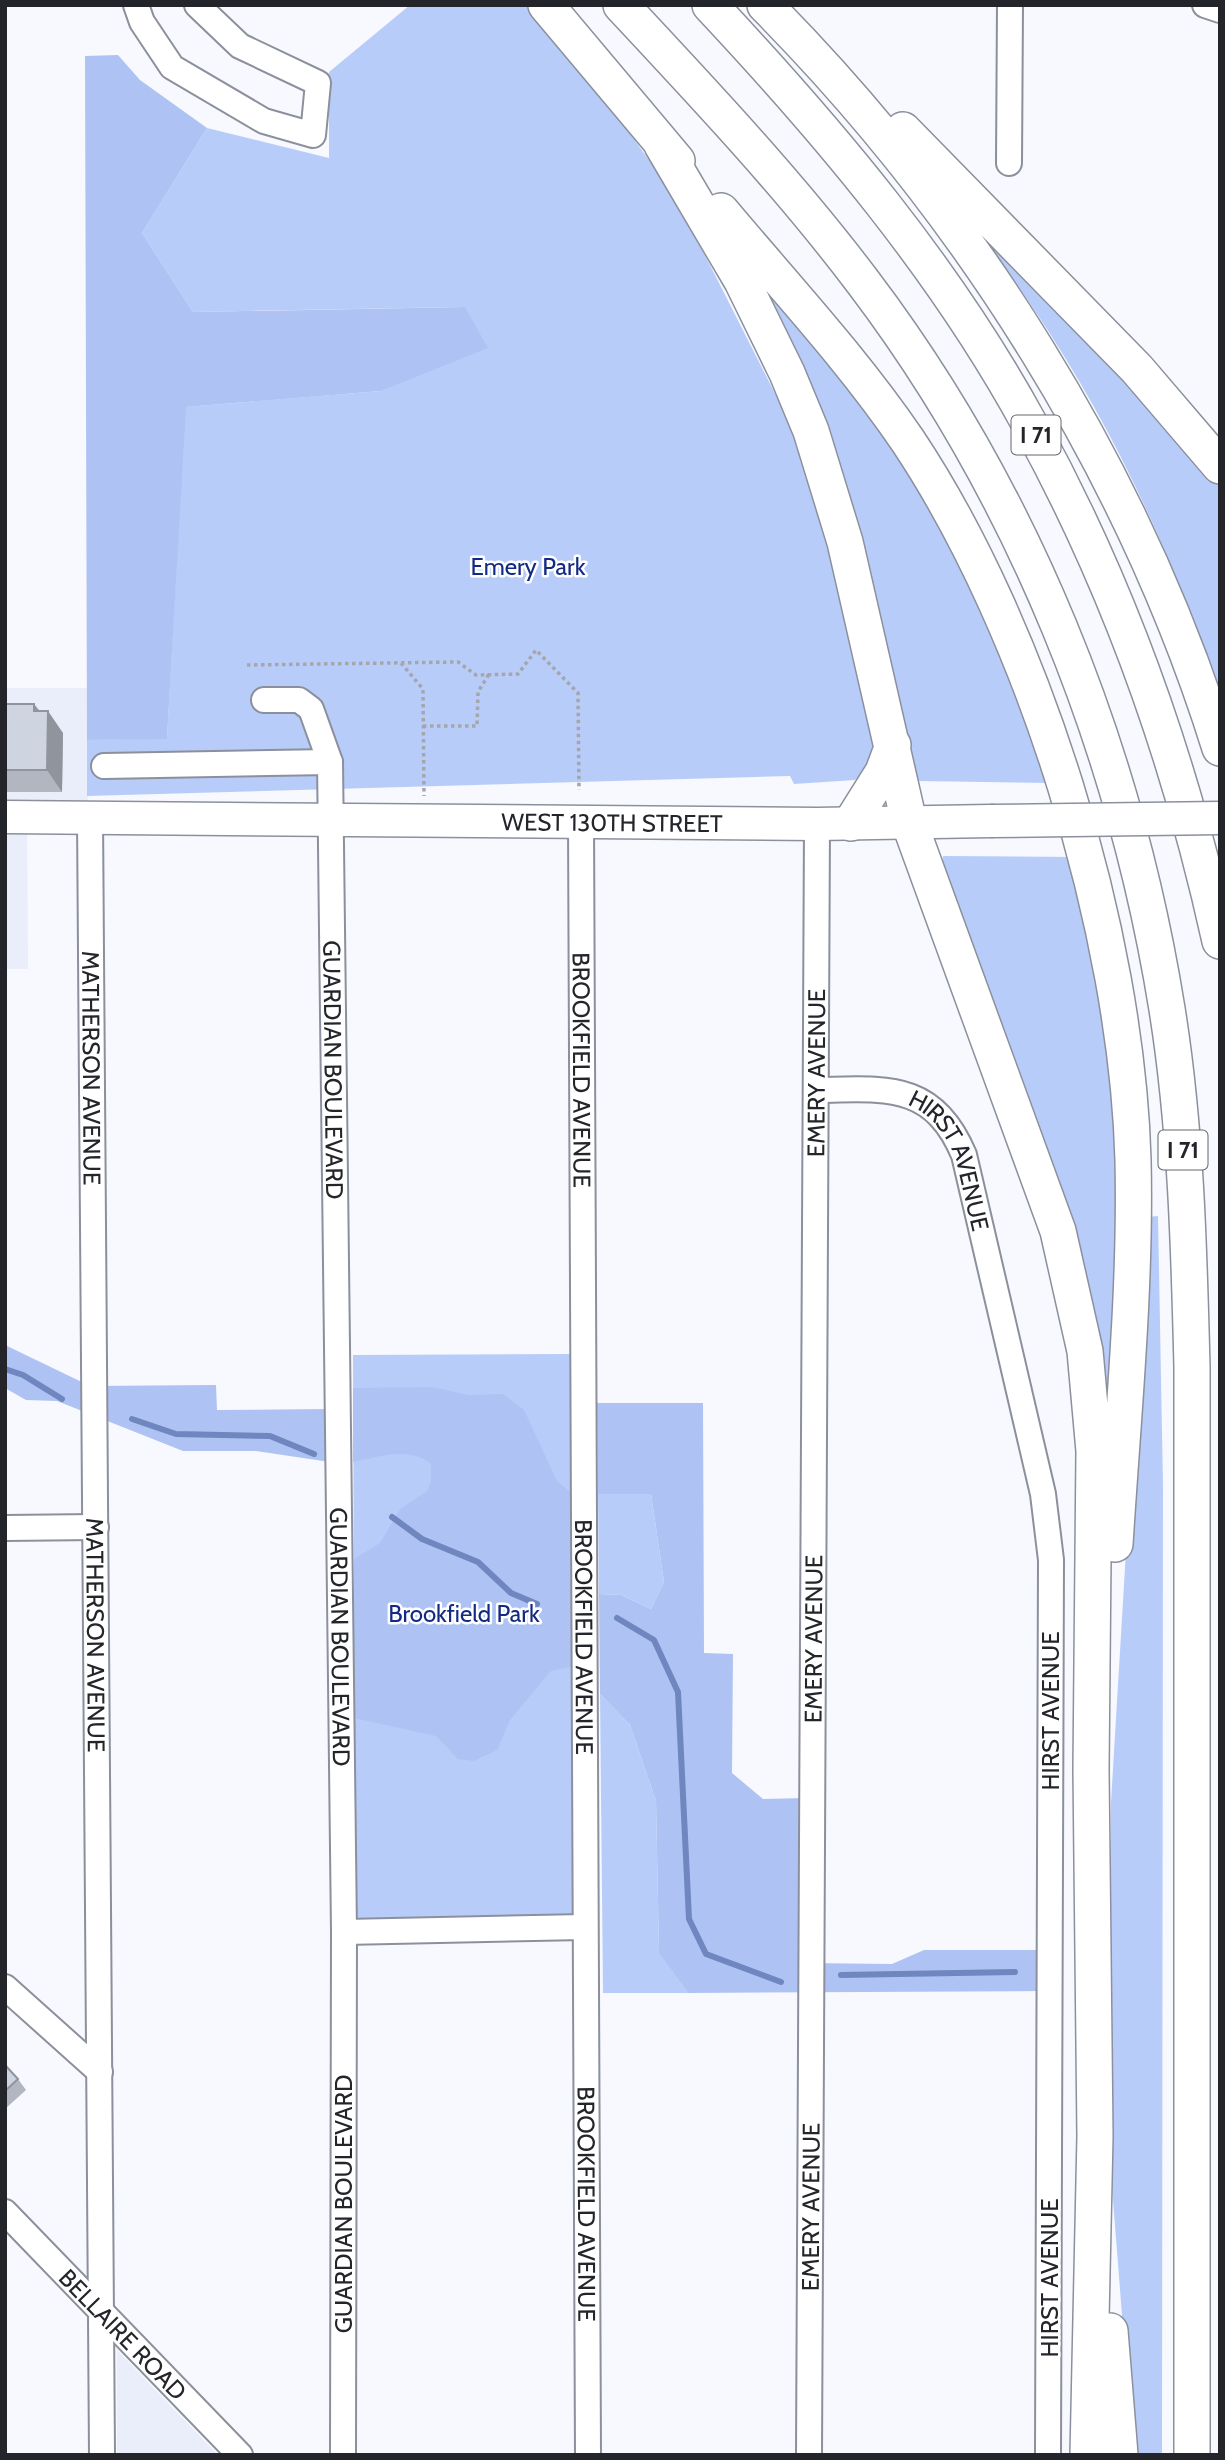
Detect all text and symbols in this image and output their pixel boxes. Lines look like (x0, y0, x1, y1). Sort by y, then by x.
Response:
road number: I 71 (1012, 416, 1060, 454)
park label: Emery Park (471, 552, 586, 581)
street label: WEST 130TH STREET (501, 807, 723, 838)
street label: GUARDIAN BOULEVARD (318, 940, 350, 1200)
street label: MATHERSON AVENUE (76, 951, 107, 1185)
street label: BROOKFIELD AVENUE (567, 952, 597, 1188)
street label: EMERY AVENUE (801, 989, 831, 1157)
street label: HIRST AVENUE (904, 1083, 996, 1234)
road number: I 71 (1158, 1130, 1208, 1170)
street label: GUARDIAN BOULEVARD (324, 1507, 357, 1766)
street label: MATHERSON AVENUE (81, 1518, 111, 1752)
street label: BROOKFIELD AVENUE (569, 1519, 600, 1755)
street label: EMERY AVENUE (798, 1555, 828, 1723)
park label: Brookfield Park (388, 1599, 540, 1628)
street label: HIRST AVENUE (1036, 1632, 1065, 1790)
street label: GUARDIAN BOULEVARD (329, 2075, 358, 2333)
street label: BROOKFIELD AVENUE (572, 2086, 602, 2322)
street label: EMERY AVENUE (795, 2123, 825, 2291)
street label: HIRST AVENUE (1035, 2199, 1064, 2357)
street label: BELLAIRE ROAD (53, 2263, 193, 2406)

